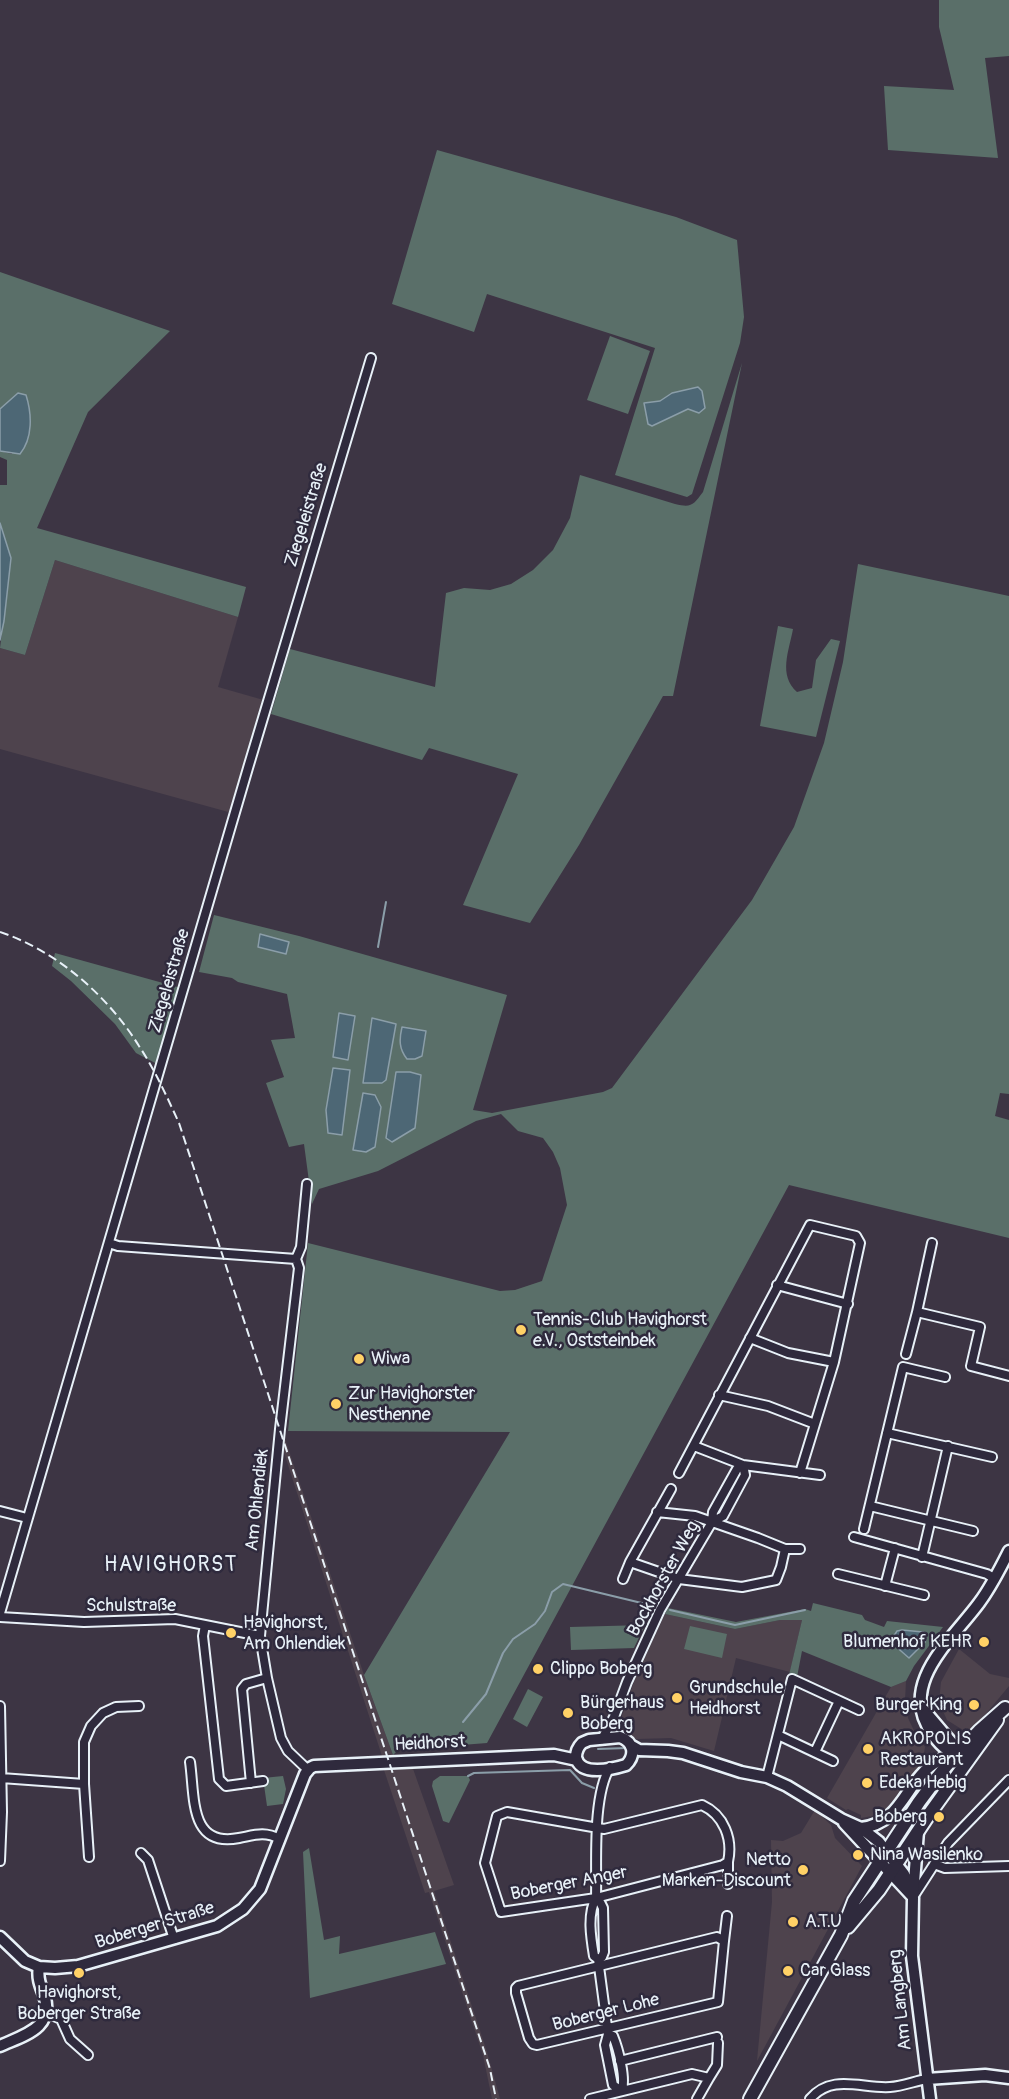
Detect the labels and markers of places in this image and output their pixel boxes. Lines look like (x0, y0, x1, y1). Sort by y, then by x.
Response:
place label: Tennis-Club Havighorst e.V., Oststeinbek (533, 1309, 707, 1352)
marker: Tennis-Club Havighorst e.V., Oststeinbek (514, 1323, 528, 1337)
place label: Wiwa (371, 1348, 410, 1370)
marker: Wiwa (352, 1352, 366, 1366)
place label: Zur Havighorster Nesthenne (348, 1383, 475, 1426)
marker: Zur Havighorster Nesthenne (329, 1397, 343, 1411)
place label: Havighorst, Am Ohlendiek (243, 1612, 345, 1654)
marker: Havighorst, Am Ohlendiek (224, 1626, 238, 1640)
place label: Blumenhof KEHR (843, 1631, 972, 1653)
marker: Blumenhof KEHR (977, 1635, 991, 1649)
place label: Clippo Boberg (550, 1658, 652, 1680)
marker: Clippo Boberg (531, 1662, 545, 1676)
place label: Grundschule Heidhorst (689, 1677, 783, 1720)
marker: Grundschule Heidhorst (670, 1691, 684, 1705)
place label: Bürgerhaus Boberg (580, 1692, 664, 1734)
place label: Burger King (875, 1694, 962, 1716)
marker: Burger King (967, 1698, 981, 1712)
marker: Bürgerhaus Boberg (561, 1706, 575, 1720)
place label: AKROPOLIS Restaurant (880, 1728, 971, 1770)
marker: AKROPOLIS Restaurant (861, 1742, 875, 1756)
place label: Edeka Hebig (879, 1772, 967, 1794)
marker: Edeka Hebig (860, 1776, 874, 1790)
place label: Boberg (874, 1806, 927, 1828)
marker: Boberg (932, 1810, 946, 1824)
place label: Nina Wasilenko (870, 1844, 983, 1866)
marker: Nina Wasilenko (851, 1848, 865, 1862)
place label: Netto Marken-Discount (662, 1849, 791, 1892)
marker: Netto Marken-Discount (796, 1863, 810, 1877)
place label: A.T.U (805, 1911, 842, 1933)
marker: A.T.U (786, 1915, 800, 1929)
place label: Car Glass (800, 1960, 870, 1982)
marker: Car Glass (781, 1964, 795, 1978)
marker: Havighorst, Boberger Straße (72, 1966, 86, 1980)
place label: Havighorst, Boberger Straße (17, 1982, 141, 2024)

